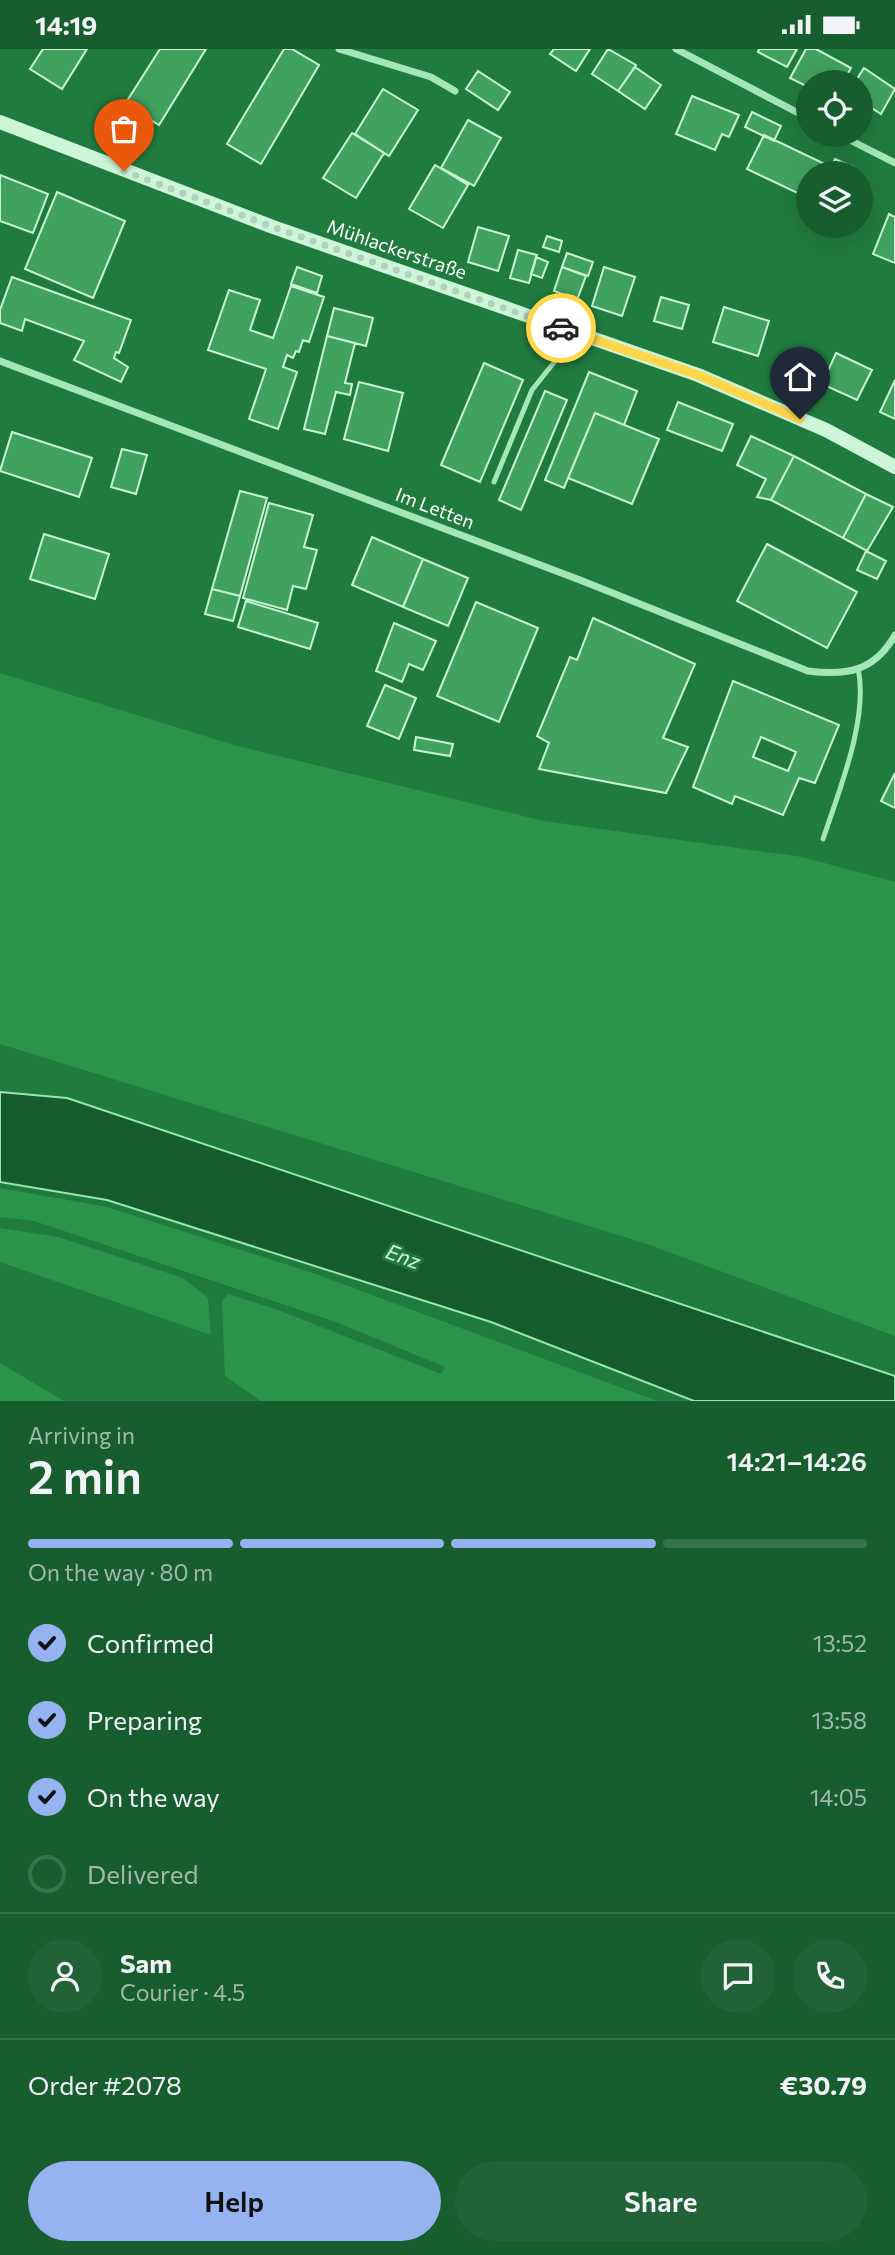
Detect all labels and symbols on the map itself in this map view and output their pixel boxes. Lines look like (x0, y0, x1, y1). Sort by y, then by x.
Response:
pin (94, 99, 154, 171)
street label: Mühlackerstraße (324, 214, 470, 283)
courier (526, 293, 596, 363)
pin (770, 347, 830, 419)
street label: Im Letten (392, 482, 478, 533)
water label: Enz (383, 1238, 425, 1274)

